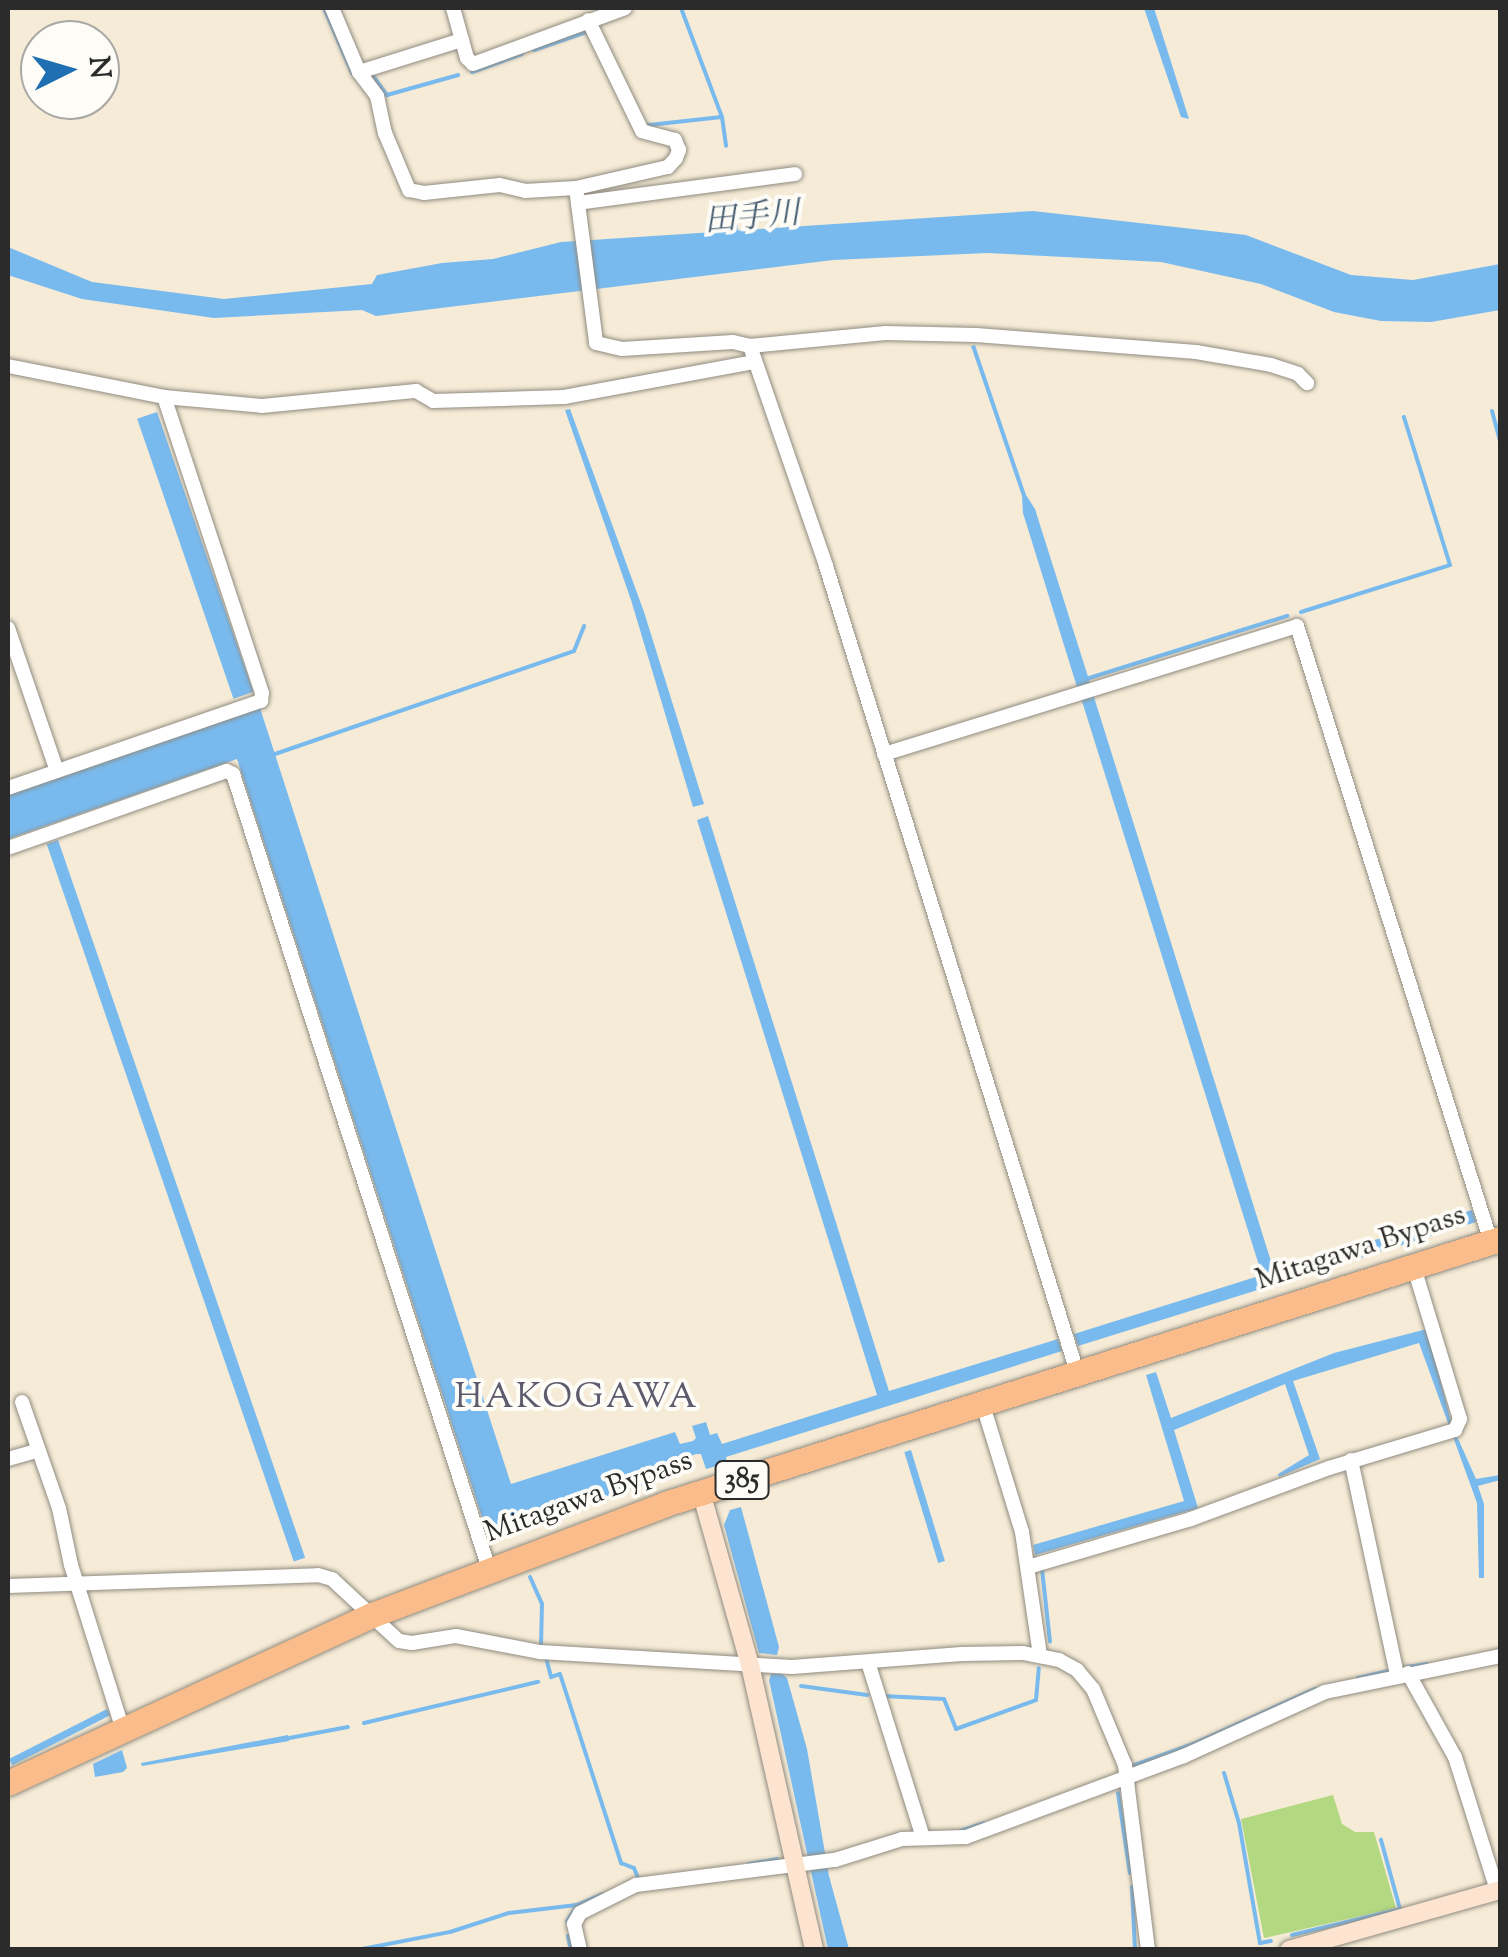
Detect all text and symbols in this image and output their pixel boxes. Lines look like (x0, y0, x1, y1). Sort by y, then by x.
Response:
north arrow (20, 20, 120, 120)
text: N (77, 55, 119, 80)
water label: 田手川 (703, 196, 801, 242)
street label: Mitagawa Bypass (1252, 1198, 1470, 1300)
district label: HAKOGAWA (455, 1378, 699, 1420)
street label: Mitagawa Bypass (480, 1444, 698, 1552)
road number: 385 (714, 1457, 770, 1503)

